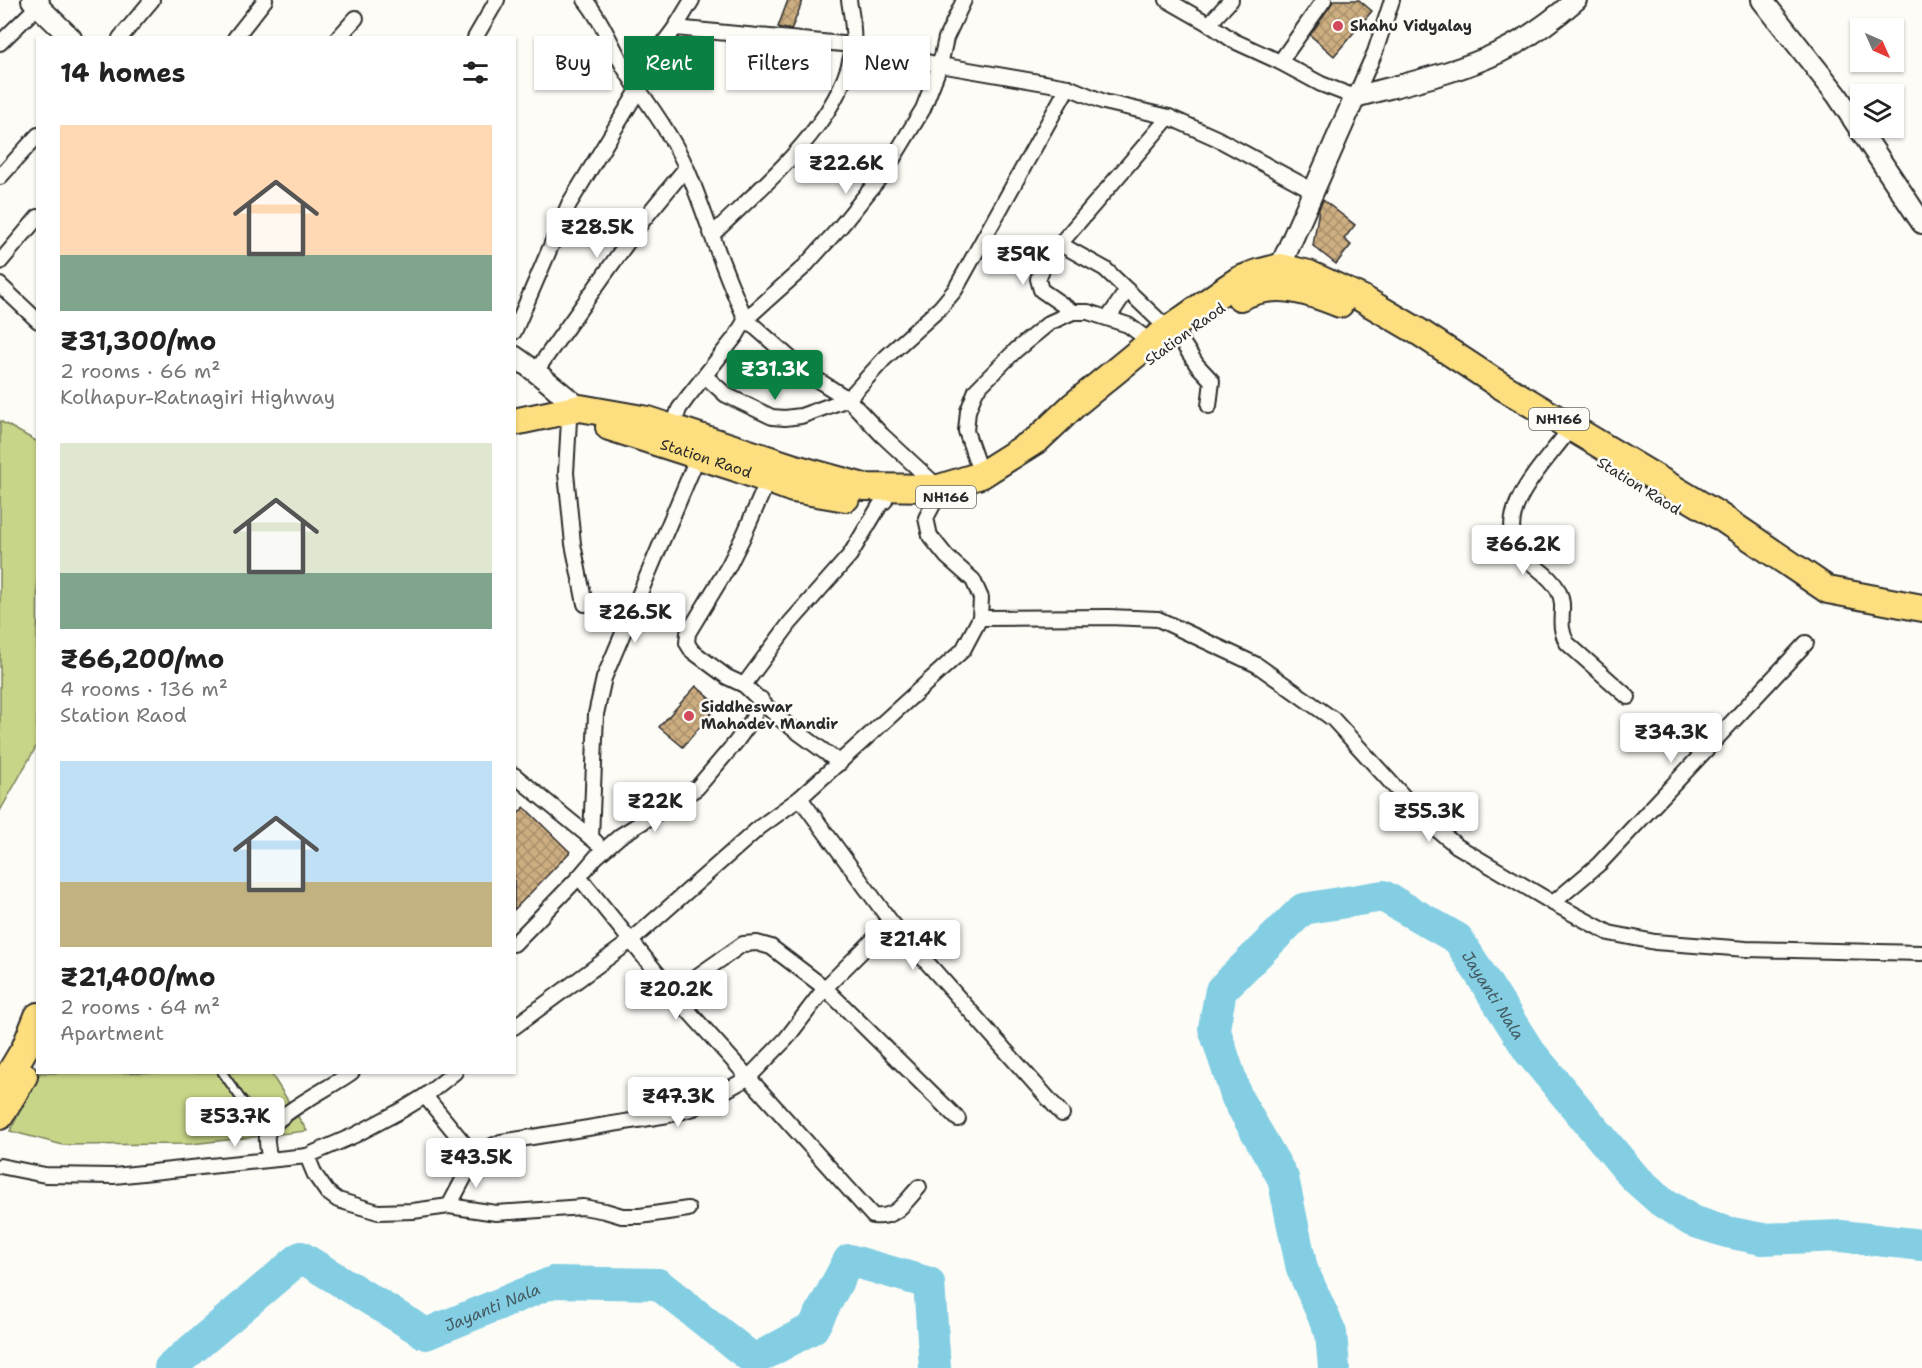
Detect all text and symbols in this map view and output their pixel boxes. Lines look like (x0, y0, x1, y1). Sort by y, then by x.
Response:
place label: Shahu Vidyalay (1350, 16, 1472, 36)
north arrow (1850, 18, 1904, 72)
map controls (1850, 18, 1904, 138)
marker: Shahu Vidyalay (1331, 19, 1345, 33)
chip: Buy (534, 36, 612, 90)
chip: Rent (624, 36, 714, 90)
chip: Filters (726, 36, 831, 90)
chip: New (843, 36, 930, 90)
text: 14 homes (60, 55, 186, 90)
icon: filters (459, 56, 492, 89)
button: layers (1850, 84, 1904, 138)
pin: ₹22.6K (797, 144, 895, 195)
text: ₹22.6K (809, 150, 883, 176)
icon: home (222, 164, 330, 272)
pin: ₹28.5K (548, 208, 646, 259)
text: ₹28.5K (560, 214, 634, 240)
pin: ₹59K (987, 235, 1059, 286)
text: ₹59K (996, 241, 1050, 267)
street label: Station Raod (1141, 298, 1230, 370)
text: ₹31,300/mo (60, 323, 217, 358)
pin: ₹31.3K (726, 350, 824, 401)
text: ₹31.3K (741, 356, 809, 382)
text: 2 rooms · 66 m² (60, 358, 221, 384)
text: Kolhapur-Ratnagiri Highway (60, 384, 335, 410)
road number: NH166 (1529, 408, 1589, 430)
street label: Station Raod (658, 434, 755, 483)
street label: Station Raod (1593, 452, 1685, 520)
icon: home (222, 482, 330, 590)
road number: NH166 (916, 486, 976, 508)
pin: ₹66.2K (1474, 525, 1572, 576)
text: ₹66.2K (1486, 531, 1560, 557)
pin: ₹26.5K (586, 593, 684, 644)
text: ₹26.5K (598, 599, 672, 625)
text: ₹66,200/mo (60, 641, 224, 676)
text: 4 rooms · 136 m² (60, 676, 228, 702)
place label: Siddheswar Mahadev Mandir (701, 697, 838, 734)
text: Station Raod (60, 702, 187, 728)
marker: Siddheswar Mahadev Mandir (682, 709, 696, 723)
pin: ₹34.3K (1622, 713, 1720, 764)
text: ₹34.3K (1634, 719, 1708, 745)
pin: ₹22K (619, 782, 691, 833)
text: ₹22K (627, 788, 683, 814)
pin: ₹55.3K (1380, 792, 1478, 843)
text: ₹55.3K (1393, 798, 1465, 824)
icon: home (222, 800, 330, 908)
pin: ₹21.4K (864, 920, 962, 971)
text: ₹21.4K (879, 926, 947, 952)
water label: Jayanti Nala (1457, 946, 1530, 1044)
text: ₹21,400/mo (60, 959, 216, 994)
pin: ₹20.2K (627, 970, 725, 1021)
text: ₹20.2K (639, 976, 713, 1002)
text: 2 rooms · 64 m² (60, 994, 220, 1020)
text: Apartment (60, 1020, 164, 1046)
pin: ₹47.3K (629, 1077, 727, 1128)
text: ₹47.3K (642, 1083, 714, 1109)
pin: ₹53.7K (186, 1097, 284, 1148)
text: ₹53.7K (200, 1103, 270, 1129)
pin: ₹43.5K (427, 1138, 525, 1189)
text: ₹43.5K (440, 1144, 512, 1170)
water label: Jayanti Nala (441, 1278, 543, 1336)

